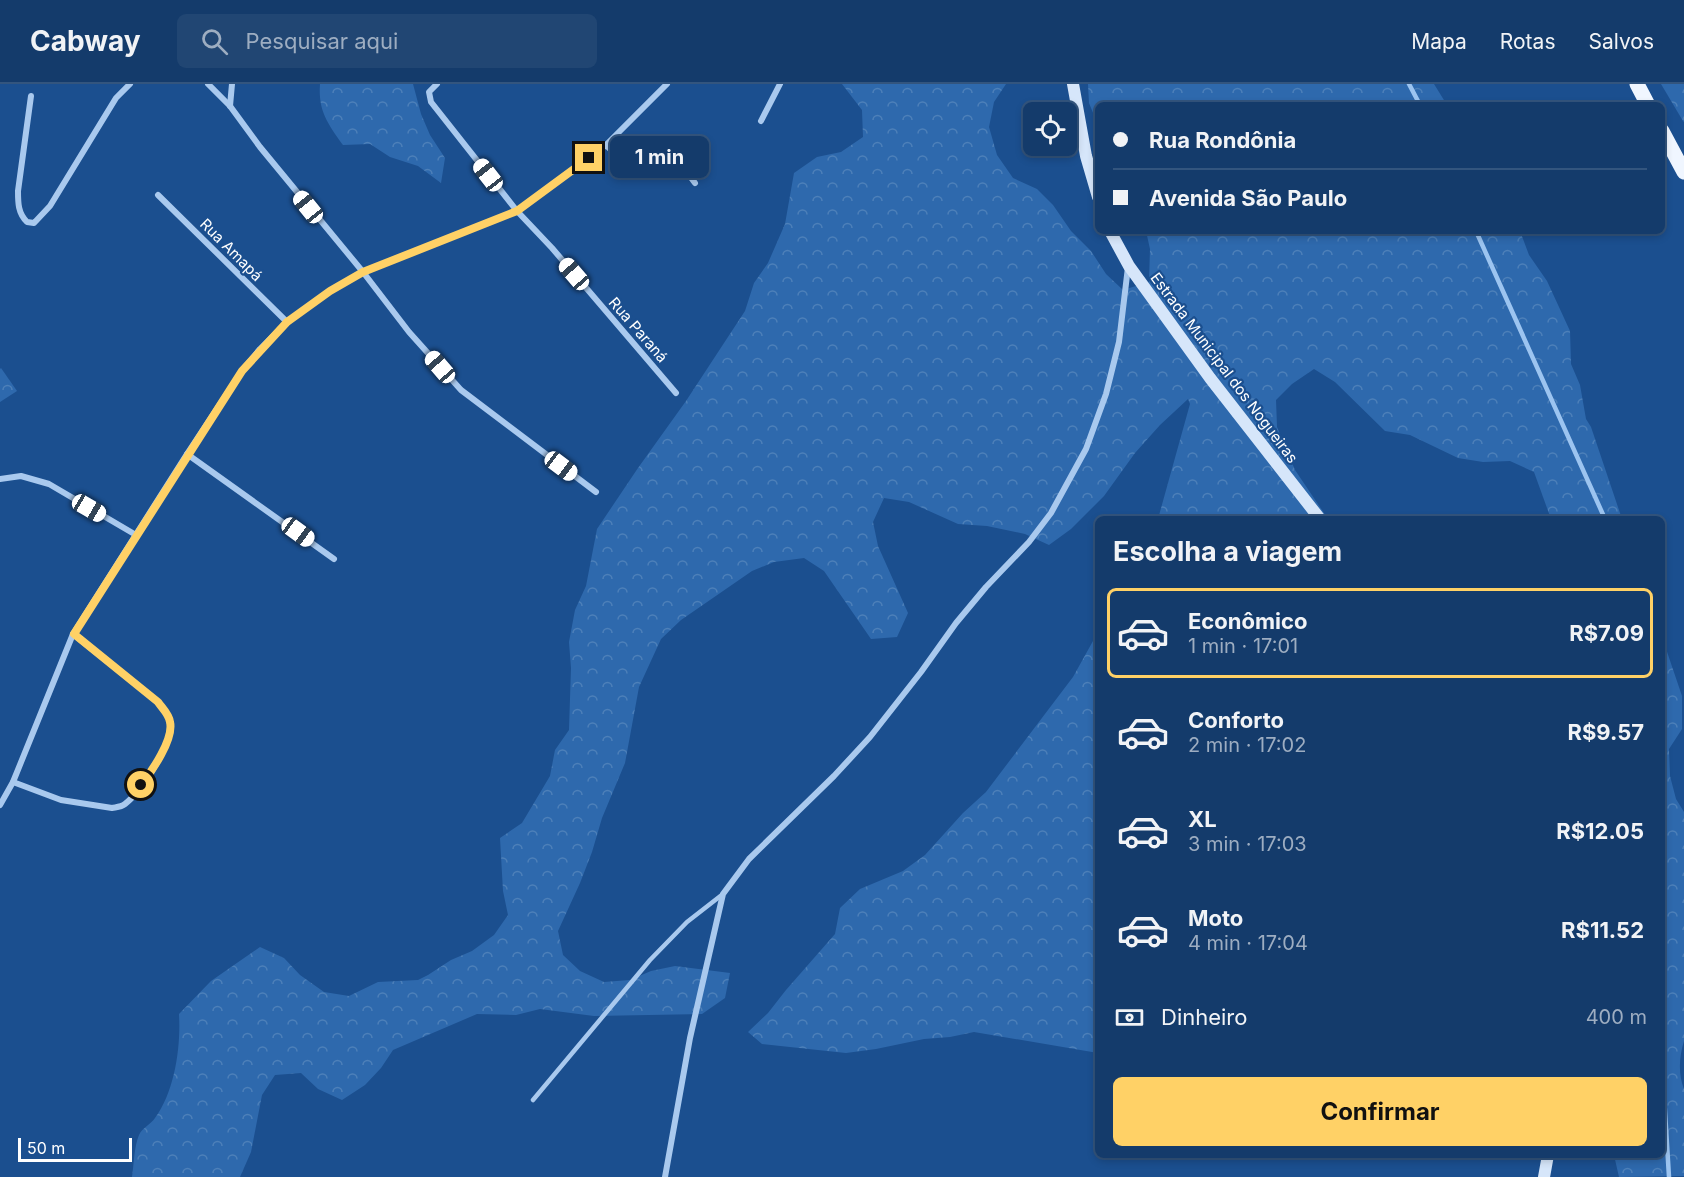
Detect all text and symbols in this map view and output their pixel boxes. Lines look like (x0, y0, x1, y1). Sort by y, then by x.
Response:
search box (177, 14, 597, 68)
text: Cabway (30, 24, 141, 58)
icon: search (198, 25, 231, 58)
text: Pesquisar aqui (246, 28, 398, 54)
text: Mapa (1411, 29, 1467, 54)
text: Rotas (1500, 29, 1555, 54)
text: Salvos (1588, 29, 1654, 54)
map controls (1023, 102, 1077, 156)
button: locate (1023, 102, 1077, 156)
text: Rua Rondônia (1149, 127, 1296, 153)
callout: 1 min (610, 137, 709, 179)
route end (575, 144, 602, 171)
text: 1 min (635, 145, 684, 169)
car (470, 155, 506, 195)
text: Avenida São Paulo (1149, 185, 1347, 211)
car (290, 187, 326, 227)
street label: Rua Amapá (196, 214, 267, 285)
car (555, 255, 593, 293)
street label: Estrada Municipal dos Nogueiras (1147, 269, 1302, 467)
street label: Rua Paraná (605, 293, 672, 366)
car (421, 348, 459, 386)
car (541, 448, 581, 484)
car (69, 491, 109, 525)
car (278, 514, 318, 550)
text: Escolha a viagem (1113, 535, 1342, 568)
icon: car (1116, 606, 1170, 660)
text: Econômico (1188, 608, 1307, 634)
text: R$7.09 (1569, 620, 1644, 646)
text: 1 min · 17:01 (1188, 634, 1298, 658)
icon: car (1116, 705, 1170, 759)
text: Conforto (1188, 707, 1284, 733)
text: R$9.57 (1567, 719, 1644, 745)
text: 2 min · 17:02 (1188, 733, 1306, 757)
route start (127, 771, 154, 798)
icon: car (1116, 804, 1170, 858)
text: XL (1188, 806, 1217, 832)
text: R$12.05 (1556, 818, 1644, 844)
text: 3 min · 17:03 (1188, 832, 1307, 856)
icon: car (1116, 903, 1170, 957)
text: Moto (1188, 905, 1243, 931)
text: R$11.52 (1561, 917, 1644, 943)
text: 4 min · 17:04 (1188, 931, 1308, 955)
icon: cash (1113, 1001, 1146, 1034)
text: Dinheiro (1161, 1004, 1247, 1030)
text: 400 m (1586, 1005, 1647, 1029)
button: Confirmar (1113, 1077, 1647, 1146)
scale bar (18, 1135, 132, 1162)
text: 50 m (27, 1138, 65, 1158)

